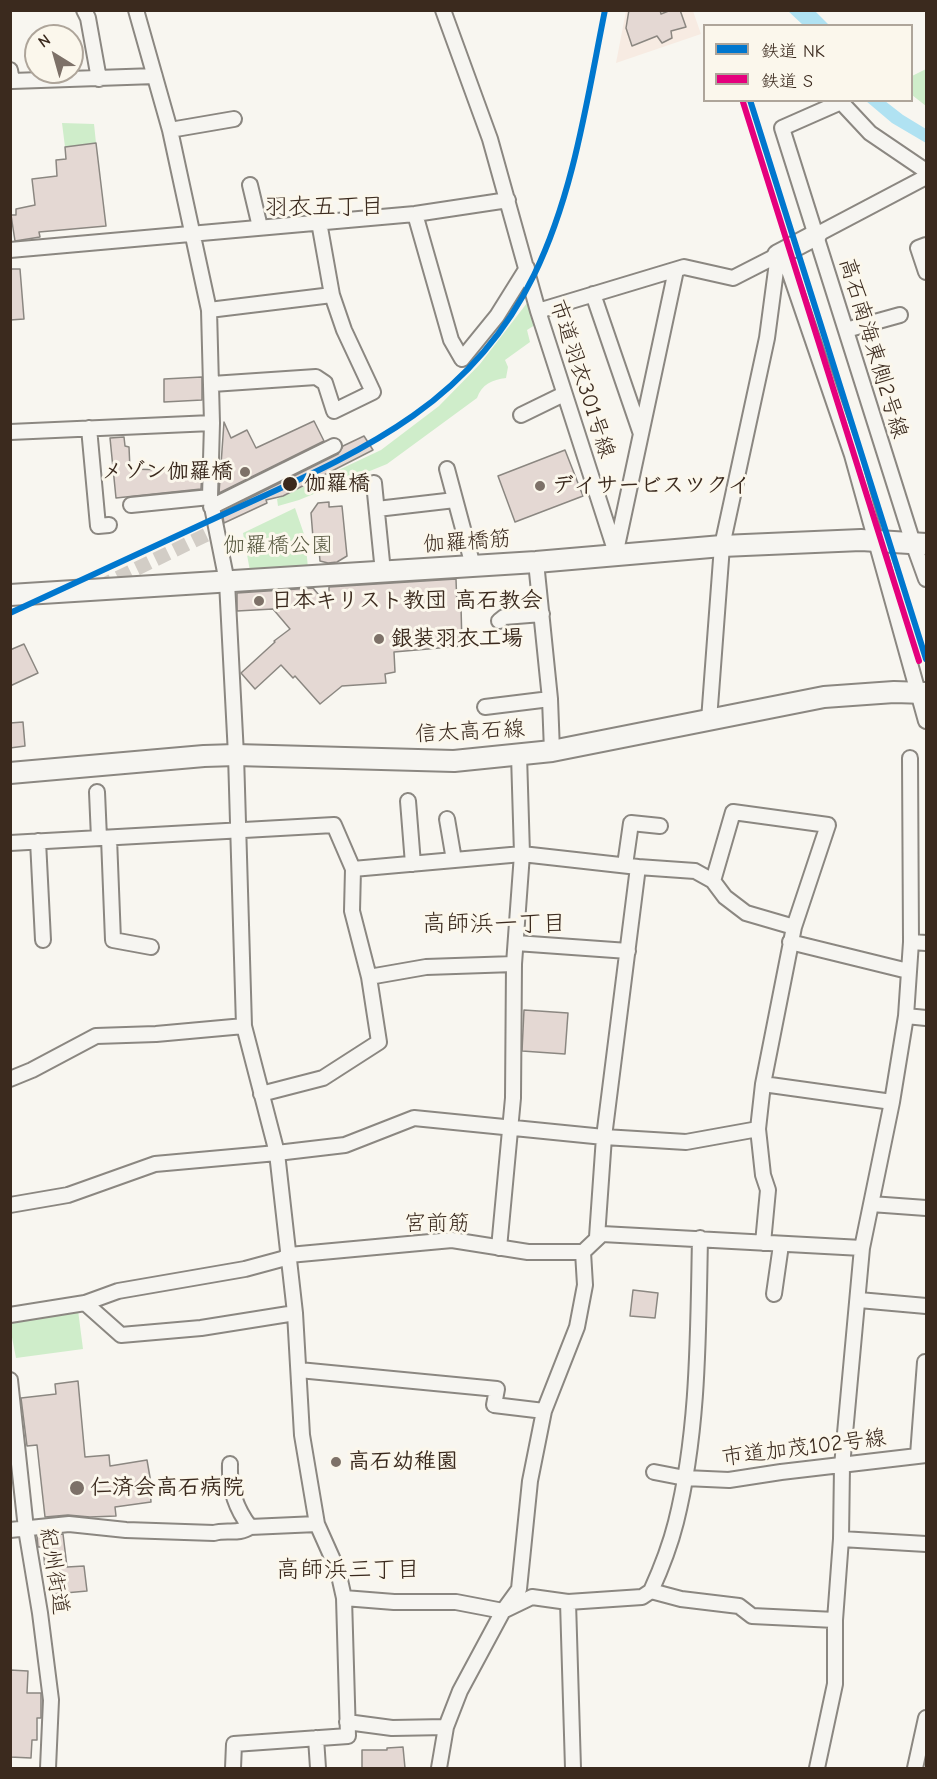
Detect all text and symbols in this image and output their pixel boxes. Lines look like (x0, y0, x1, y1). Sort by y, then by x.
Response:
north arrow (24, 24, 84, 84)
legend (703, 24, 913, 102)
text: N (35, 31, 54, 52)
text: 鉄道 NK (761, 41, 825, 62)
text: 鉄道 S (761, 71, 813, 92)
district label: 羽衣五丁目 (264, 193, 384, 221)
street label: 高石南海東側2号線 (833, 254, 913, 442)
street label: 市道羽衣301号線 (544, 296, 620, 462)
place label: メゾン伽羅橋 (101, 459, 233, 485)
marker: メゾン伽羅橋 (238, 465, 252, 479)
place label: 伽羅橋 (304, 471, 370, 497)
place label: デイサービスツクイ (552, 473, 750, 499)
marker: 伽羅橋 (281, 475, 299, 493)
marker: デイサービスツクイ (533, 479, 547, 493)
street label: 伽羅橋筋 (422, 526, 512, 558)
park label: 伽羅橋公園 (223, 533, 333, 559)
place label: 日本キリスト教団 高石教会 (271, 588, 543, 614)
marker: 日本キリスト教団 高石教会 (252, 594, 266, 608)
place label: 銀装羽衣工場 (391, 626, 523, 652)
marker: 銀装羽衣工場 (372, 632, 386, 646)
street label: 信太高石線 (414, 716, 526, 748)
district label: 高師浜一丁目 (422, 910, 566, 938)
street label: 宮前筋 (404, 1211, 470, 1237)
street label: 市道加茂102号線 (720, 1425, 888, 1471)
place label: 高石幼稚園 (348, 1449, 458, 1475)
marker: 高石幼稚園 (329, 1455, 343, 1469)
place label: 仁済会高石病院 (90, 1475, 244, 1501)
marker: 仁済会高石病院 (68, 1479, 86, 1497)
street label: 紀州街道 (34, 1525, 74, 1617)
district label: 高師浜三丁目 (276, 1556, 420, 1584)

